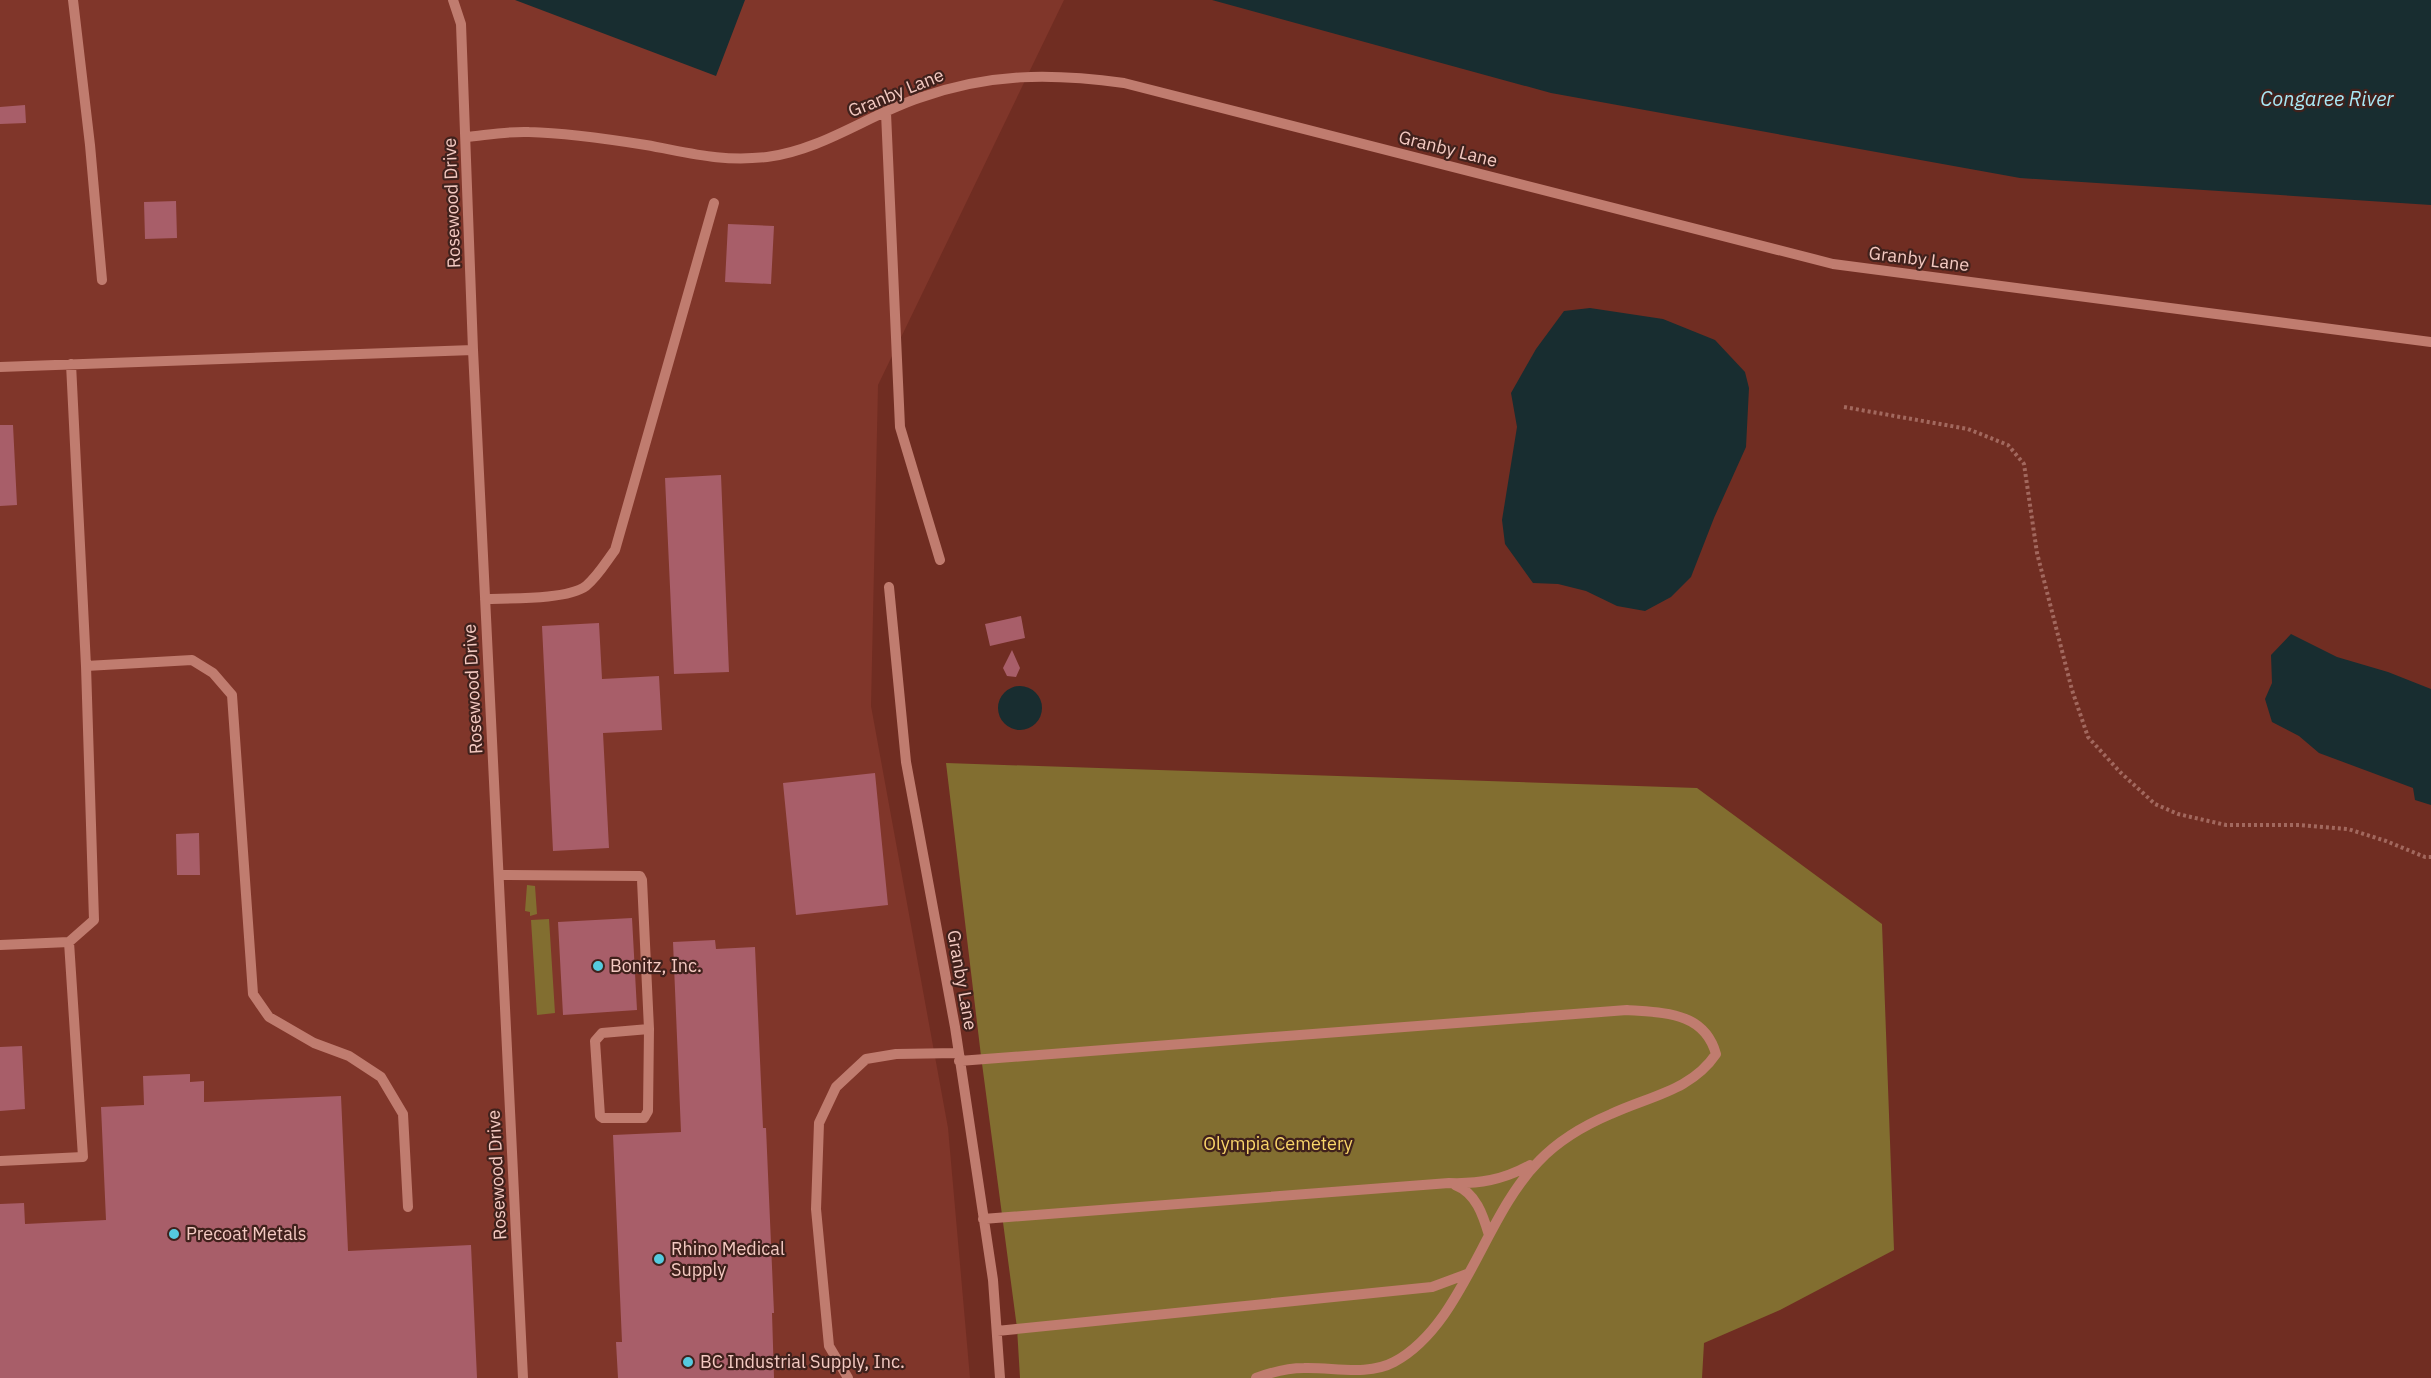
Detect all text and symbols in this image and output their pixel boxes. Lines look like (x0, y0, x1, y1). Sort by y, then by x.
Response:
street label: Granby Lane (845, 63, 947, 122)
water label: Congaree River (2260, 85, 2394, 112)
street label: Granby Lane (1396, 125, 1500, 172)
street label: Rosewood Drive (438, 137, 465, 269)
street label: Granby Lane (1867, 241, 1971, 276)
street label: Rosewood Drive (458, 623, 487, 755)
street label: Granby Lane (942, 928, 983, 1032)
place label: Bonitz, Inc. (610, 954, 702, 977)
marker: Bonitz, Inc. (591, 959, 605, 973)
street label: Rosewood Drive (482, 1109, 511, 1241)
park label: Olympia Cemetery (1203, 1132, 1353, 1155)
place label: Precoat Metals (186, 1222, 306, 1245)
marker: Precoat Metals (167, 1227, 181, 1241)
place label: Rhino Medical Supply (671, 1237, 785, 1281)
marker: Rhino Medical Supply (652, 1252, 666, 1266)
place label: BC Industrial Supply, Inc. (700, 1350, 905, 1373)
marker: BC Industrial Supply, Inc. (681, 1355, 695, 1369)

